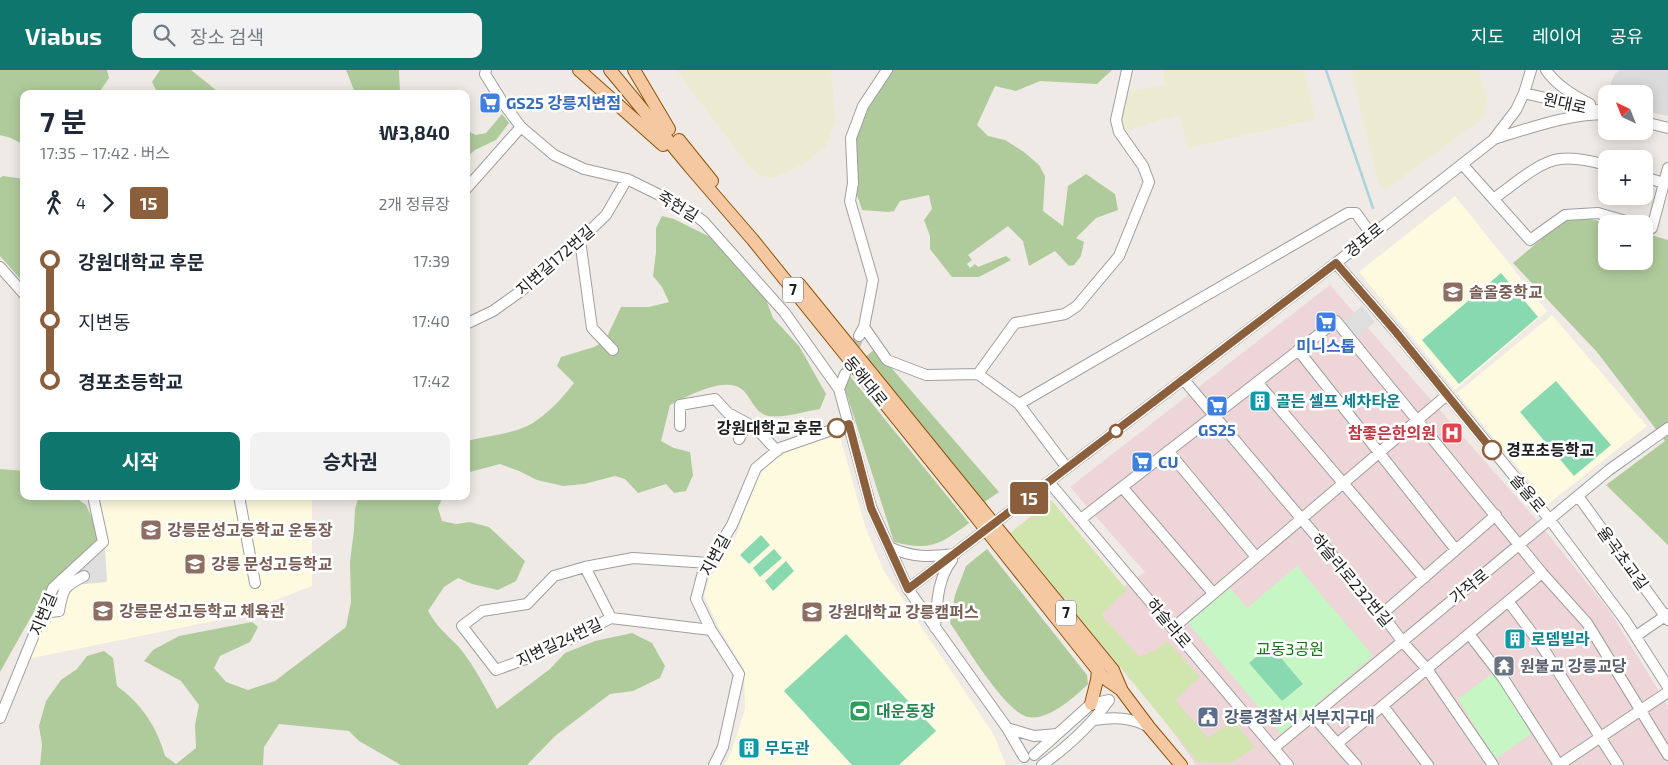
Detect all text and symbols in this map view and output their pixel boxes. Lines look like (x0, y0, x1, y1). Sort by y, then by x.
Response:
search box (132, 13, 482, 58)
text: Viabus (25, 21, 102, 50)
icon: search (150, 21, 178, 49)
text: 장소 검색 (190, 25, 264, 48)
text: 지도 (1471, 25, 1504, 47)
text: 레이어 (1532, 25, 1582, 47)
text: 공유 (1610, 25, 1643, 47)
north arrow (1598, 85, 1652, 140)
map controls (1598, 85, 1653, 270)
street label: 원대로 (1541, 88, 1589, 117)
supermarket icon: GS25 강릉지변점 (478, 91, 502, 115)
place label: GS25 강릉지변점 (506, 93, 621, 112)
text: 7 분 (40, 104, 87, 138)
text: ₩3,840 (379, 121, 450, 144)
text: 17:35 – 17:42 · 버스 (40, 143, 170, 162)
button: + (1598, 150, 1653, 205)
street label: 죽헌길 (654, 186, 702, 225)
icon: walk (40, 189, 68, 217)
icon: forward (94, 189, 122, 217)
text: 15 (140, 192, 158, 214)
text: 4 (76, 193, 86, 212)
text: 2개 정류장 (379, 194, 450, 213)
button: − (1598, 215, 1653, 270)
street label: 경포로 (1341, 218, 1387, 261)
street label: 지변길172번길 (512, 221, 598, 299)
text: 강원대학교 후문 (78, 250, 204, 273)
text: 17:39 (414, 251, 450, 270)
road number: 7 (783, 278, 803, 302)
school or university icon: 솔올중학교 (1441, 280, 1465, 304)
place label: 솔올중학교 (1469, 282, 1543, 301)
text: 지변동 (78, 310, 130, 333)
supermarket icon: 미니스톱 (1314, 310, 1338, 334)
text: 17:40 (412, 311, 450, 330)
place label: 미니스톱 (1297, 336, 1355, 355)
street label: 동해대로 (840, 352, 892, 410)
text: 경포초등학교 (78, 370, 183, 393)
text: 17:42 (413, 371, 450, 390)
building icon: 골든 셀프 세차타운 (1248, 389, 1272, 413)
place label: 골든 셀프 세차타운 (1276, 391, 1401, 410)
supermarket icon: GS25 (1205, 394, 1229, 418)
place label: 강원대학교 후문 (717, 418, 823, 437)
marker: 강원대학교 후문 (827, 418, 847, 438)
place label: GS25 (1198, 420, 1236, 439)
hospital icon: 참좋은한의원 (1440, 421, 1464, 445)
place label: 참좋은한의원 (1348, 423, 1436, 442)
unlabelled marker (1109, 424, 1123, 438)
button: 시작 (40, 432, 240, 490)
button: 승차권 (250, 432, 450, 490)
marker: 경포초등학교 (1482, 440, 1502, 460)
place label: 경포초등학교 (1506, 440, 1595, 459)
supermarket icon: CU (1130, 450, 1154, 474)
place label: CU (1158, 452, 1178, 471)
street label: 솔올로 (1507, 470, 1550, 516)
line badge: 15 (1006, 482, 1052, 514)
text: 15 (1020, 487, 1038, 509)
school or university icon: 강릉문성고등학교 운동장 (139, 518, 163, 542)
place label: 강릉문성고등학교 운동장 (167, 520, 333, 539)
street label: 율곡초교길 (1594, 522, 1653, 593)
street label: 하슬라로232번길 (1308, 529, 1397, 630)
street label: 지변길 (696, 531, 734, 579)
school or university icon: 강릉 문성고등학교 (183, 552, 207, 576)
place label: 강릉 문성고등학교 (211, 554, 332, 573)
street label: 가작로 (1446, 564, 1492, 607)
street label: 지변길 (25, 590, 60, 638)
street label: 하슬라로 (1143, 594, 1196, 652)
school or university icon: 강릉문성고등학교 체육관 (91, 599, 115, 623)
school or university icon: 강원대학교 강릉캠퍼스 (800, 600, 824, 624)
road number: 7 (1056, 600, 1076, 626)
place label: 강릉문성고등학교 체육관 (119, 601, 285, 620)
place label: 강원대학교 강릉캠퍼스 (828, 602, 979, 621)
street label: 지변길24번길 (513, 613, 605, 670)
building icon: 로뎀빌라 (1503, 627, 1527, 651)
place label: 로뎀빌라 (1531, 629, 1590, 648)
park label: 교동3공원 (1256, 639, 1324, 658)
temple icon: 원불교 강릉교당 (1492, 654, 1516, 678)
place label: 원불교 강릉교당 (1520, 656, 1627, 675)
sports icon: 대운동장 (848, 699, 872, 723)
place label: 대운동장 (876, 701, 935, 720)
public building icon: 강릉경찰서 서부지구대 (1196, 705, 1220, 729)
place label: 강릉경찰서 서부지구대 (1224, 707, 1375, 726)
building icon: 무도관 (737, 736, 761, 760)
place label: 무도관 (765, 738, 809, 757)

